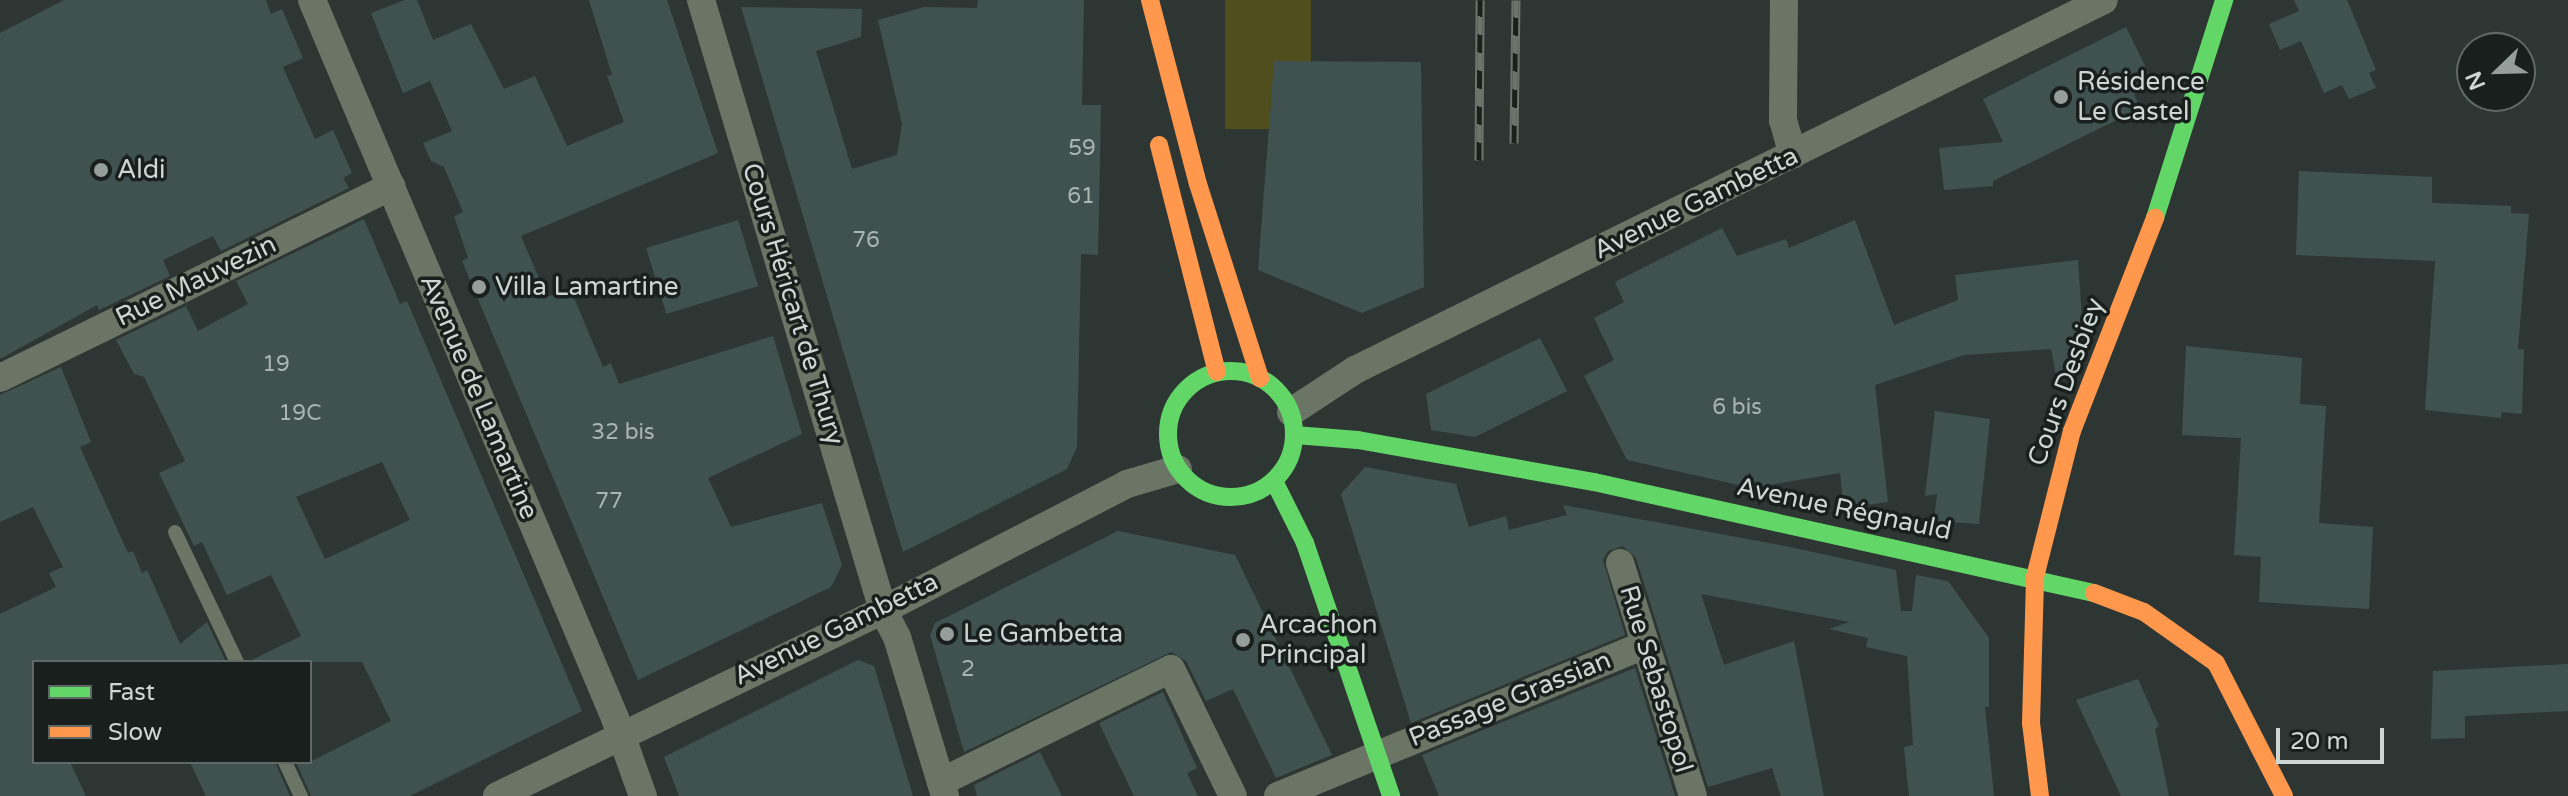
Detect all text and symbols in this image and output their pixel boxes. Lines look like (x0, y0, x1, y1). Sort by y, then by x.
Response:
north arrow (2456, 32, 2536, 112)
place label: Résidence Le Castel (2077, 66, 2205, 128)
text: N (2460, 67, 2491, 94)
marker: Résidence Le Castel (2052, 88, 2070, 106)
house number: 59 (1068, 136, 1096, 162)
street label: Avenue Gambetta (1589, 140, 1803, 266)
place label: Aldi (117, 154, 166, 186)
street label: Cours Héricart de Thury (735, 159, 851, 449)
marker: Aldi (92, 161, 110, 179)
house number: 61 (1067, 184, 1095, 210)
house number: 76 (852, 228, 880, 254)
street label: Rue Mauvezin (111, 229, 281, 333)
street label: Avenue de Lamartine (413, 270, 545, 524)
place label: Villa Lamartine (495, 271, 679, 303)
marker: Villa Lamartine (470, 278, 488, 296)
street label: Cours Desbiey (2021, 294, 2111, 470)
house number: 19 (262, 352, 290, 378)
house number: 6 bis (1712, 395, 1762, 421)
house number: 19C (279, 401, 321, 427)
house number: 32 bis (591, 420, 655, 446)
street label: Avenue Régnauld (1734, 471, 1954, 547)
house number: 77 (595, 489, 623, 515)
street label: Avenue Gambetta (729, 566, 943, 692)
street label: Rue Sebastopol (1613, 582, 1699, 776)
place label: Arcachon Principal (1259, 609, 1378, 670)
place label: Le Gambetta (963, 618, 1123, 650)
marker: Le Gambetta (938, 625, 956, 643)
marker: Arcachon Principal (1234, 631, 1252, 649)
street label: Passage Grassian (1404, 644, 1616, 754)
house number: 2 (961, 657, 975, 683)
legend (32, 660, 312, 764)
text: Fast (108, 678, 155, 707)
scale bar (2280, 712, 2388, 762)
text: Slow (108, 718, 162, 747)
text: 20 m (2290, 727, 2348, 756)

